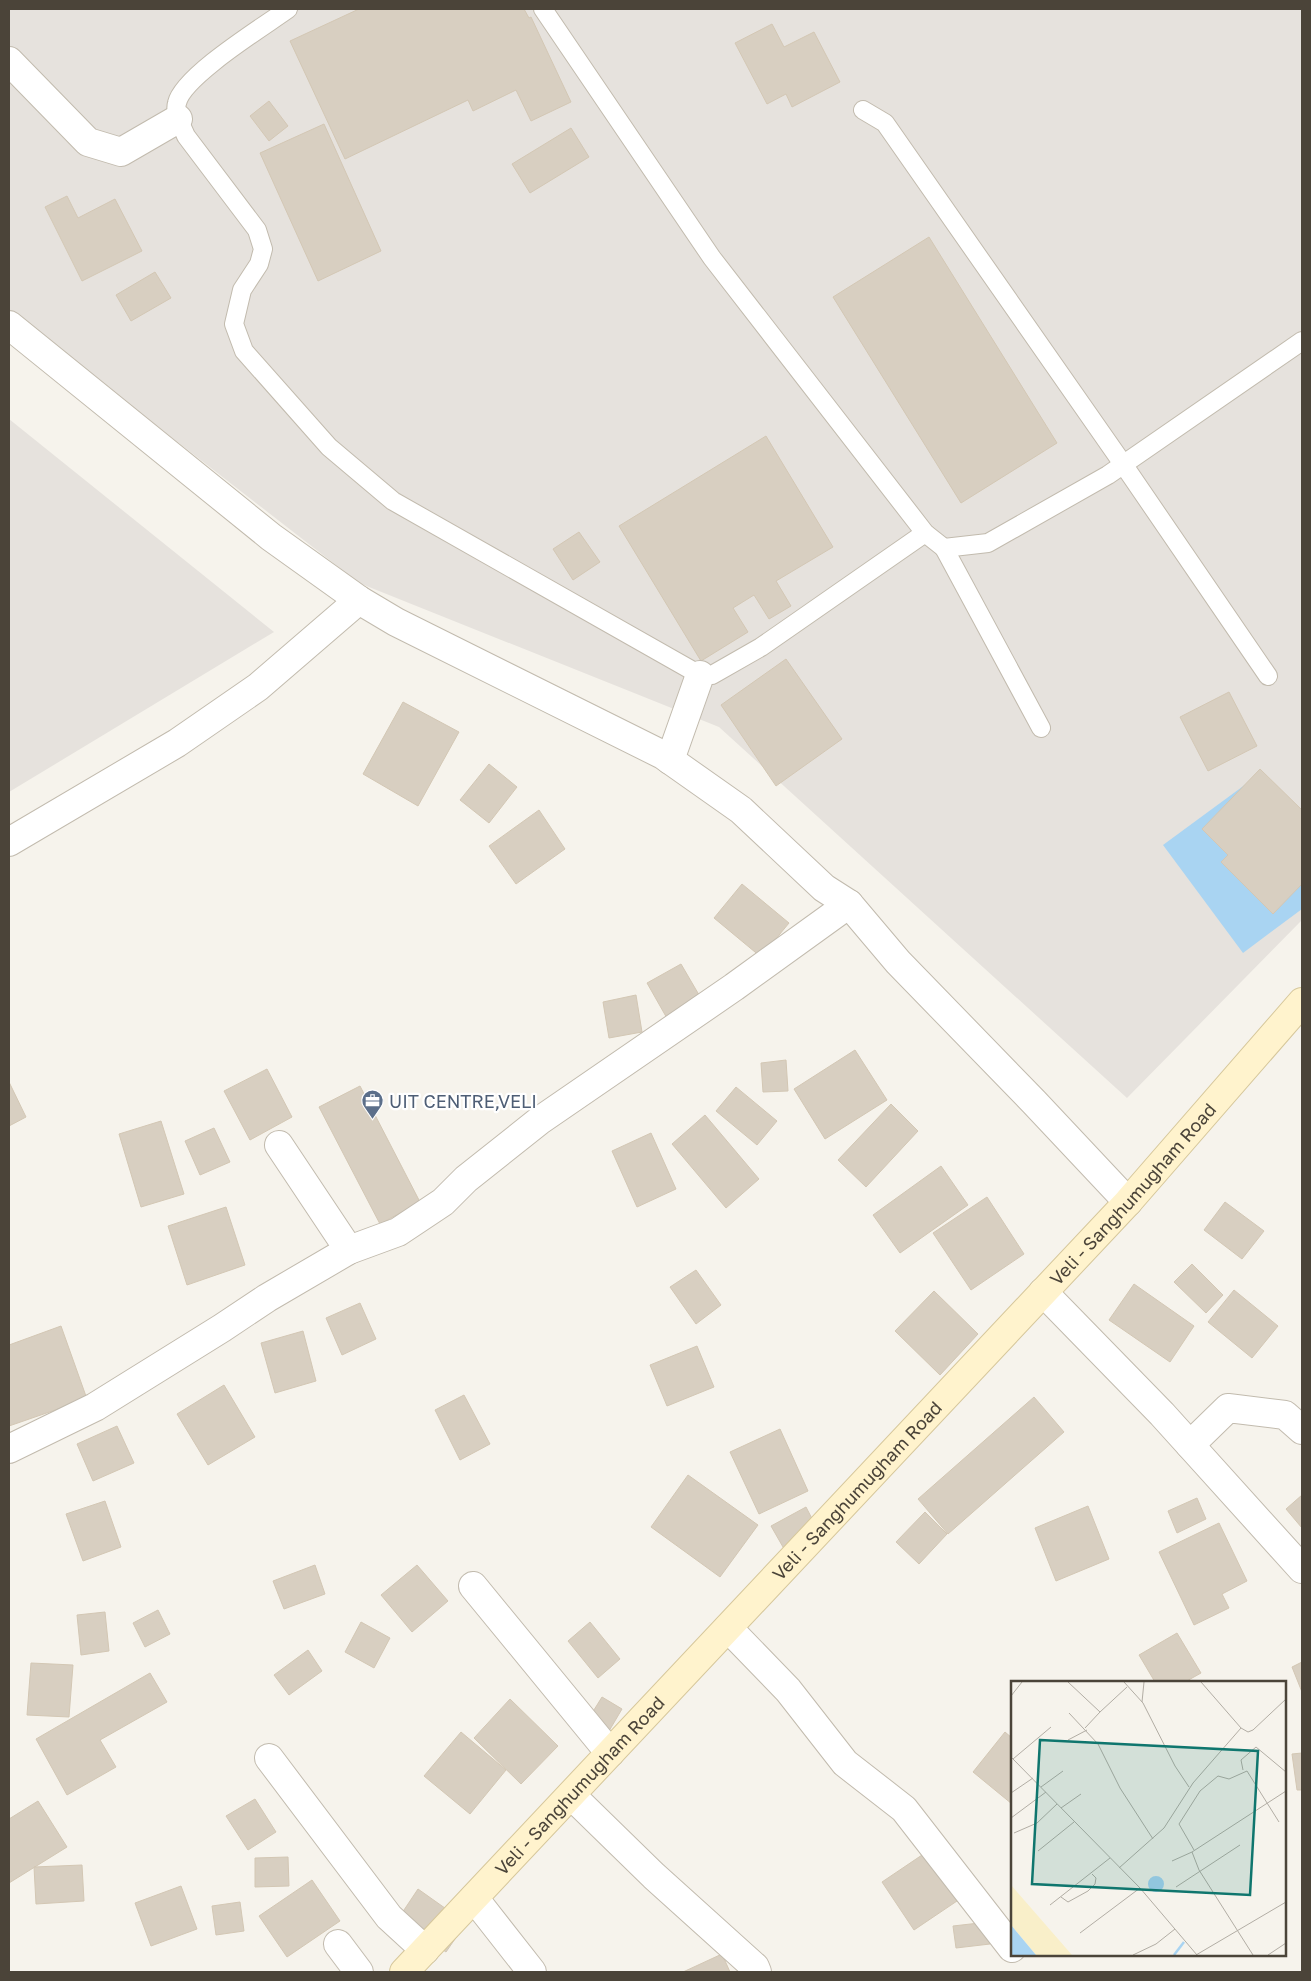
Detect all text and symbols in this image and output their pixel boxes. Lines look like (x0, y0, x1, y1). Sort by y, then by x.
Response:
office icon: UIT CENTRE,VELI (361, 1089, 385, 1120)
place label: UIT CENTRE,VELI (389, 1090, 537, 1112)
street label: Veli - Sanghumugham Road (1045, 1098, 1220, 1289)
street label: Veli - Sanghumugham Road (767, 1396, 946, 1584)
inset map (1011, 1681, 1286, 1956)
street label: Veli - Sanghumugham Road (490, 1691, 669, 1880)

